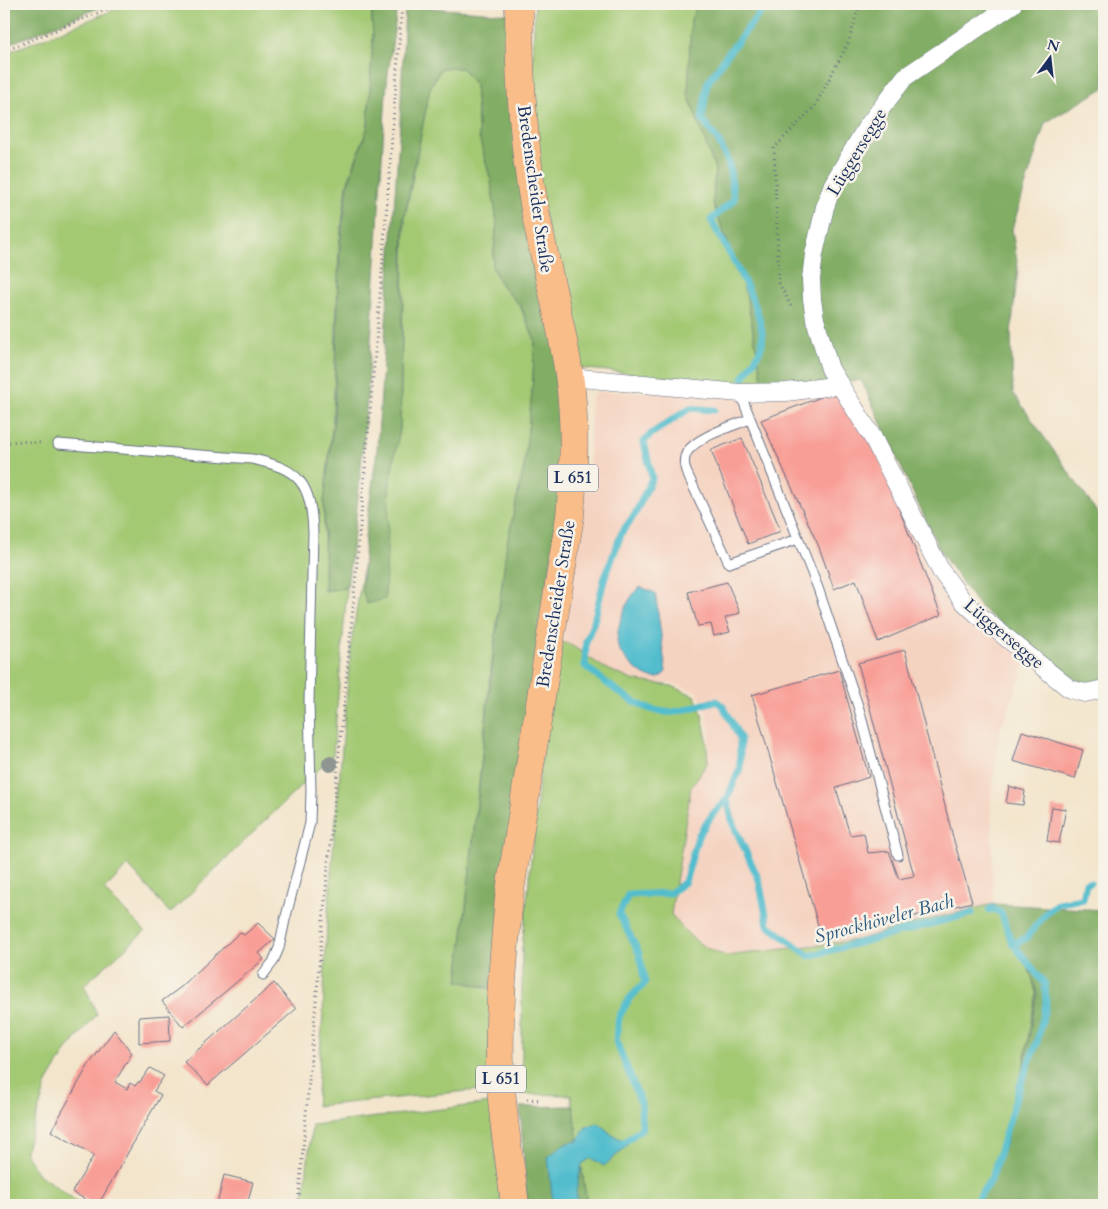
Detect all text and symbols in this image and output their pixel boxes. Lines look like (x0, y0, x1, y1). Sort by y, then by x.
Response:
north arrow (1026, 32, 1076, 82)
text: N (1045, 35, 1062, 57)
street label: Bredenscheider Straße (511, 103, 559, 275)
street label: Lüggersegge (821, 103, 893, 201)
road number: L 651 (548, 464, 598, 492)
street label: Bredenscheider Straße (530, 518, 582, 690)
street label: Lüggersegge (958, 593, 1050, 675)
water label: Sprockhöveler Bach (812, 888, 956, 950)
road number: L 651 (476, 1066, 526, 1092)

